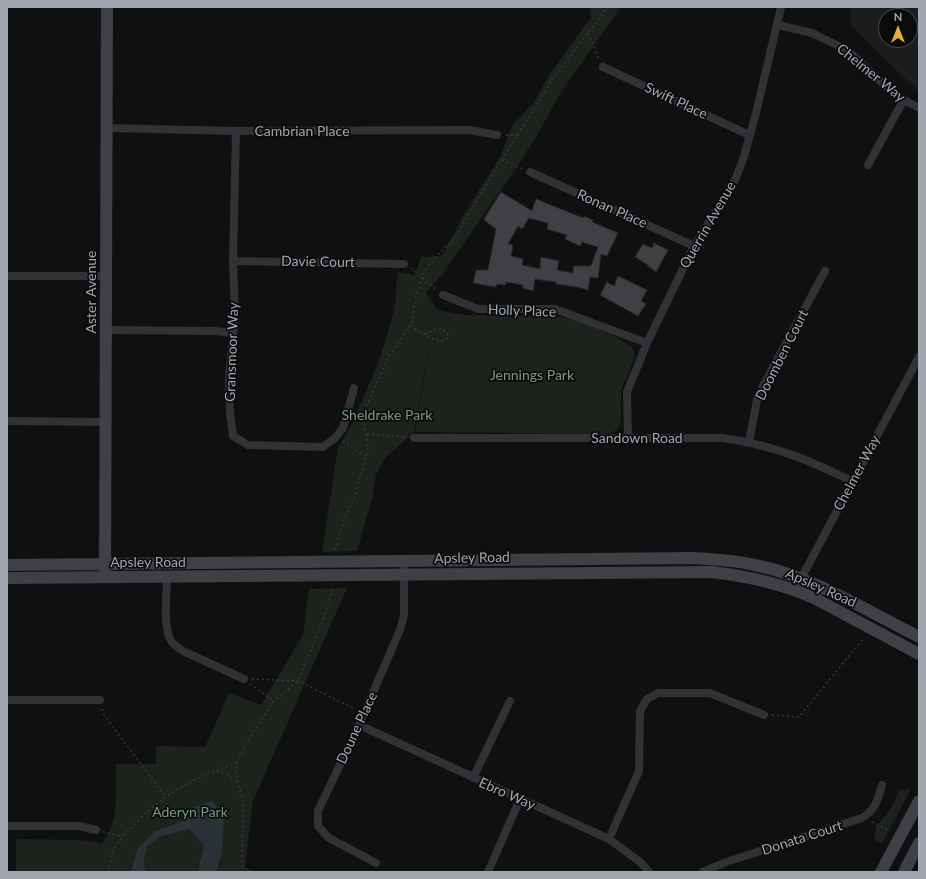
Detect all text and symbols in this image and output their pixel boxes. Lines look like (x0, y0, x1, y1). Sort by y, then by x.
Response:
north arrow (878, 8, 918, 48)
text: N (894, 10, 902, 23)
street label: Chelmer Way (833, 40, 909, 106)
street label: Swift Place (642, 79, 710, 123)
street label: Cambrian Place (254, 123, 350, 139)
street label: Querrin Avenue (676, 179, 740, 271)
street label: Ronan Place (574, 186, 650, 232)
street label: Aster Avenue (83, 251, 99, 333)
street label: Davie Court (281, 253, 355, 271)
street label: Holly Place (488, 301, 556, 321)
street label: Gransmoor Way (222, 302, 242, 402)
street label: Doomben Court (752, 307, 812, 403)
park label: Jennings Park (490, 367, 574, 383)
park label: Sheldrake Park (342, 407, 432, 423)
street label: Sandown Road (591, 430, 683, 446)
street label: Chelmer Way (830, 432, 884, 514)
street label: Apsley Road (434, 549, 510, 567)
street label: Apsley Road (110, 554, 186, 570)
street label: Apsley Road (783, 565, 859, 611)
street label: Doune Place (333, 689, 381, 767)
street label: Ebro Way (476, 774, 538, 814)
park label: Aderyn Park (152, 804, 228, 820)
street label: Donata Court (760, 817, 844, 859)

